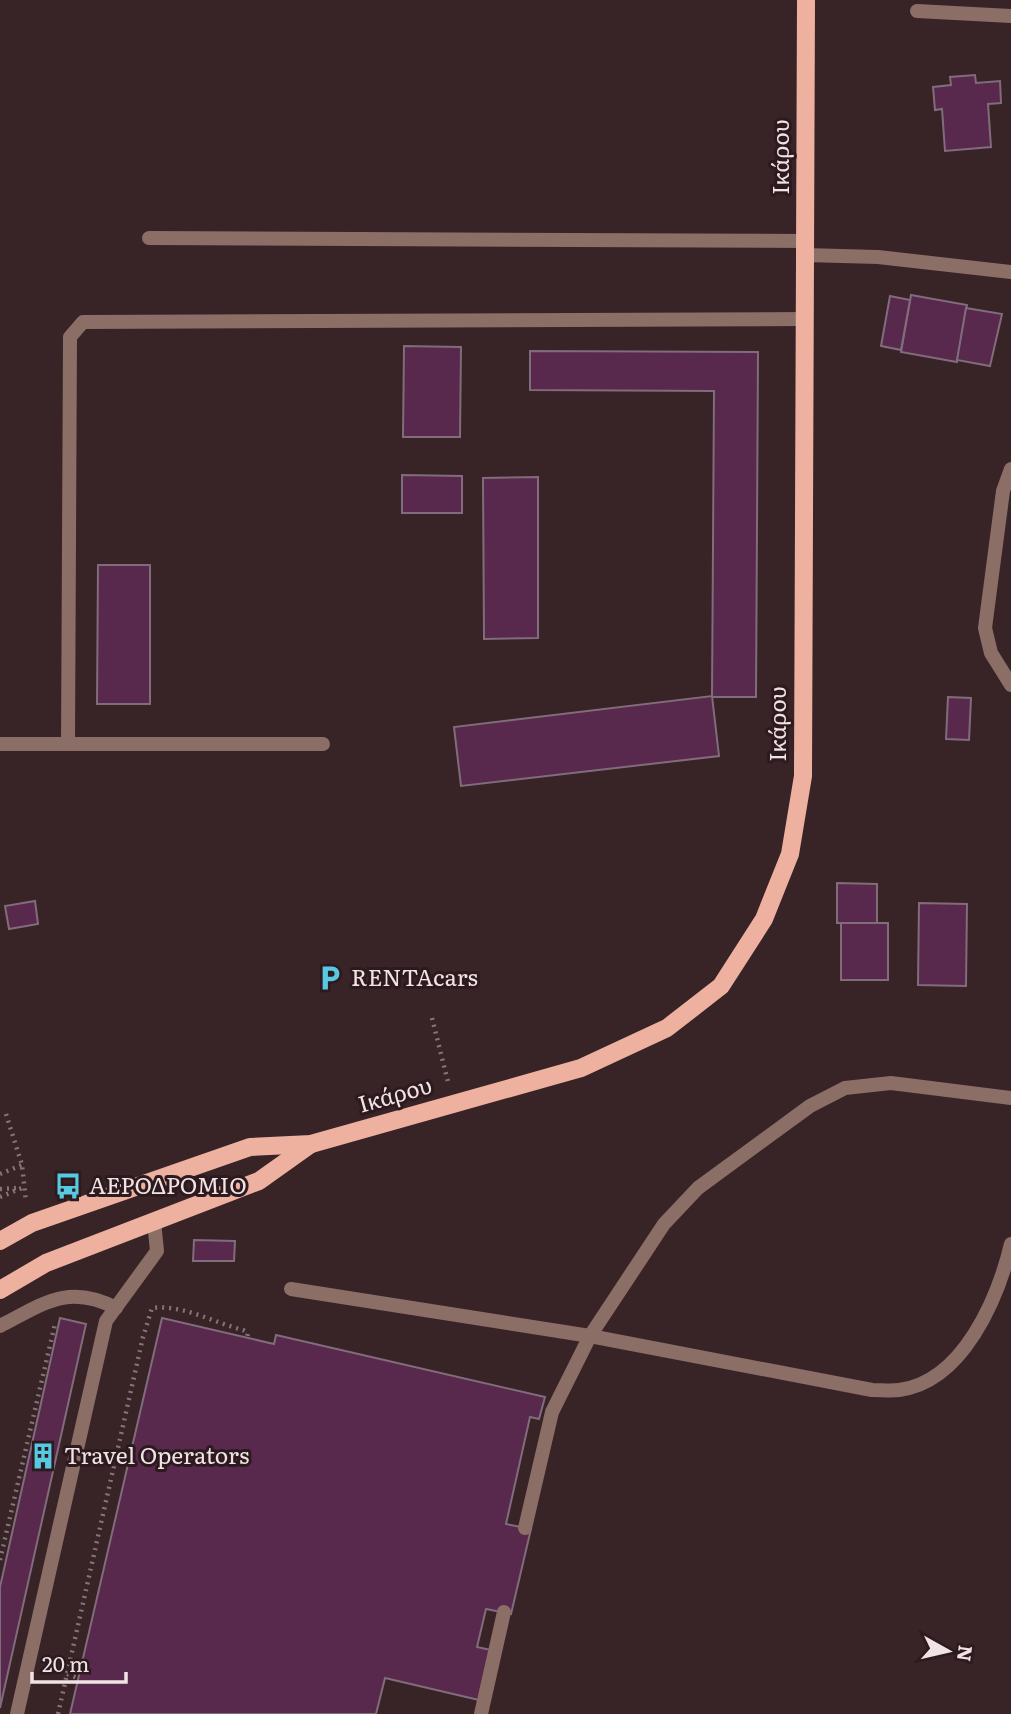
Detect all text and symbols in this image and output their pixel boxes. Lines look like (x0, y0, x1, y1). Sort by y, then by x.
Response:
street label: Ικάρου (762, 119, 796, 195)
street label: Ικάρου (759, 686, 793, 762)
place label: RENTAcars (351, 959, 478, 993)
parking icon: RENTAcars (315, 963, 345, 993)
street label: Ικάρου (354, 1066, 435, 1120)
place label: ΑΕΡΟΔΡΟΜΙΟ (89, 1167, 247, 1201)
bus stop icon: ΑΕΡΟΔΡΟΜΙΟ (53, 1171, 83, 1201)
place label: Travel Operators (64, 1437, 249, 1471)
building icon: Travel Operators (28, 1441, 58, 1471)
north arrow (913, 1616, 983, 1686)
scale bar (32, 1640, 126, 1684)
text: N (951, 1644, 981, 1663)
text: 20 m (42, 1647, 89, 1678)

